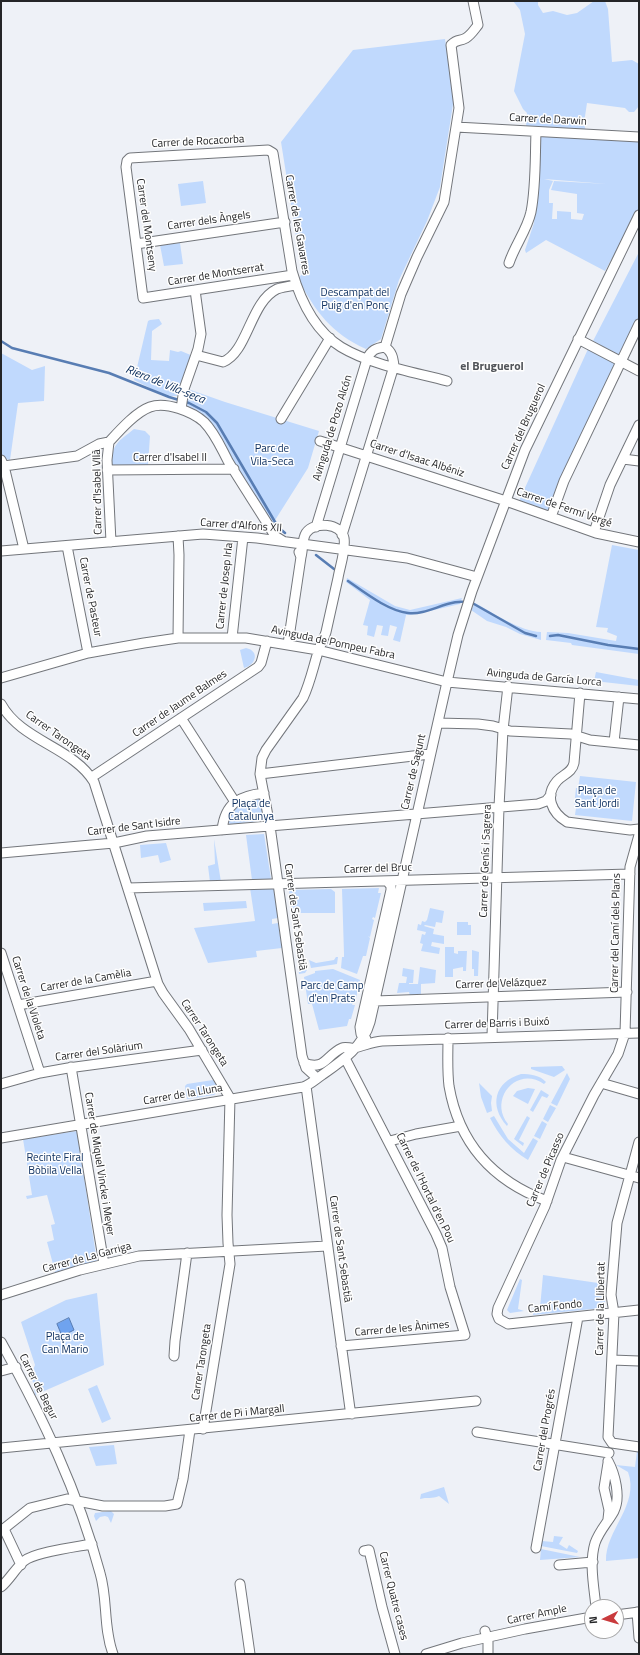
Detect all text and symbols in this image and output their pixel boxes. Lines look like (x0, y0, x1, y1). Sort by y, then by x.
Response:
street label: Carrer de Darwin (509, 111, 587, 129)
street label: Carrer de Rocacorba (151, 133, 245, 151)
street label: Carrer de les Gavarres (282, 174, 312, 276)
street label: Carrer del Montseny (133, 178, 159, 272)
street label: Carrer dels Àngels (167, 209, 251, 233)
street label: Carrer de Montserrat (167, 261, 265, 289)
park label: Descampat del Puig d'en Ponç (321, 286, 389, 312)
district label: el Bruguerol (460, 360, 524, 374)
water label: Riera de Vila-seca (123, 363, 207, 407)
street label: Avinguda de Pozo Alcón (311, 373, 355, 483)
street label: Carrer del Bruguerol (499, 382, 549, 472)
street label: Carrer d'Isaac Albéniz (368, 437, 466, 481)
park label: Parc de Vila-Seca (250, 442, 294, 468)
street label: Carrer d'Isabel VIlà (91, 449, 105, 535)
street label: Carrer d'Isabel II (133, 451, 207, 465)
street label: Carrer de Fermí Vergé (515, 485, 613, 531)
street label: Carrer d'Alfons XII (200, 517, 282, 535)
street label: Carrer de Josep Irla (214, 542, 236, 630)
street label: Carrer de Pasteur (76, 556, 104, 638)
street label: Avinguda de Pompeu Fabra (270, 623, 396, 663)
street label: Avinguda de García Lorca (486, 666, 602, 690)
street label: Carrer de Jaume Balmes (130, 668, 230, 740)
street label: Carrer Tarongeta (23, 708, 93, 764)
street label: Carrer de Sagunt (399, 733, 429, 811)
park label: Plaça de Sant Jordi (575, 784, 619, 810)
park label: Plaça de Catalunya (228, 797, 274, 823)
street label: Carrer de Genís i Sagrera (477, 804, 495, 918)
street label: Carrer de Sant Isidre (87, 815, 181, 839)
street label: Carrer del Bruc (344, 861, 412, 877)
street label: Carrer de Sant Sebastià (281, 863, 309, 971)
street label: Carrer del Camí dels Plans (608, 873, 624, 993)
street label: Carrer de la Violeta (8, 955, 48, 1041)
street label: Carrer de la Camèlia (40, 967, 132, 995)
street label: Carrer de Velázquez (455, 976, 547, 992)
park label: Parc de Camp d'en Prats (300, 979, 364, 1005)
street label: Carrer Tarongeta (177, 997, 231, 1069)
street label: Carrer de Barris i Buixó (444, 1016, 550, 1032)
street label: Carrer del Solàrium (54, 1039, 144, 1065)
street label: Carrer de la Lluna (142, 1082, 224, 1108)
street label: Carrer de Miquel Vincke i Meyer (81, 1091, 117, 1237)
street label: Carrer de l'Hortal d'en Pou (393, 1131, 457, 1245)
street label: Carrer de Picasso (524, 1131, 568, 1209)
park label: Recinte Firal Bòbila Vella (26, 1151, 84, 1177)
street label: Carrer de Sant Sebastià (326, 1195, 354, 1303)
street label: Carrer de La Garriga (41, 1240, 133, 1276)
street label: Carrer de la Llibertat (594, 1262, 608, 1356)
street label: Camí Fondo (527, 1298, 583, 1316)
street label: Carrer de les Ànimes (354, 1318, 450, 1340)
street label: Carrer Tarongeta (189, 1323, 215, 1401)
park label: Plaça de Can Mario (42, 1330, 88, 1356)
street label: Carrer de Begur (16, 1352, 60, 1422)
street label: Carrer del Progrés (531, 1388, 559, 1472)
street label: Carrer de Pi i Margall (189, 1402, 285, 1426)
street label: Carrer Quatre cases (376, 1550, 410, 1642)
north arrow (584, 1599, 624, 1639)
street label: Carrer Ample (506, 1602, 568, 1628)
text: N (585, 1615, 601, 1624)

